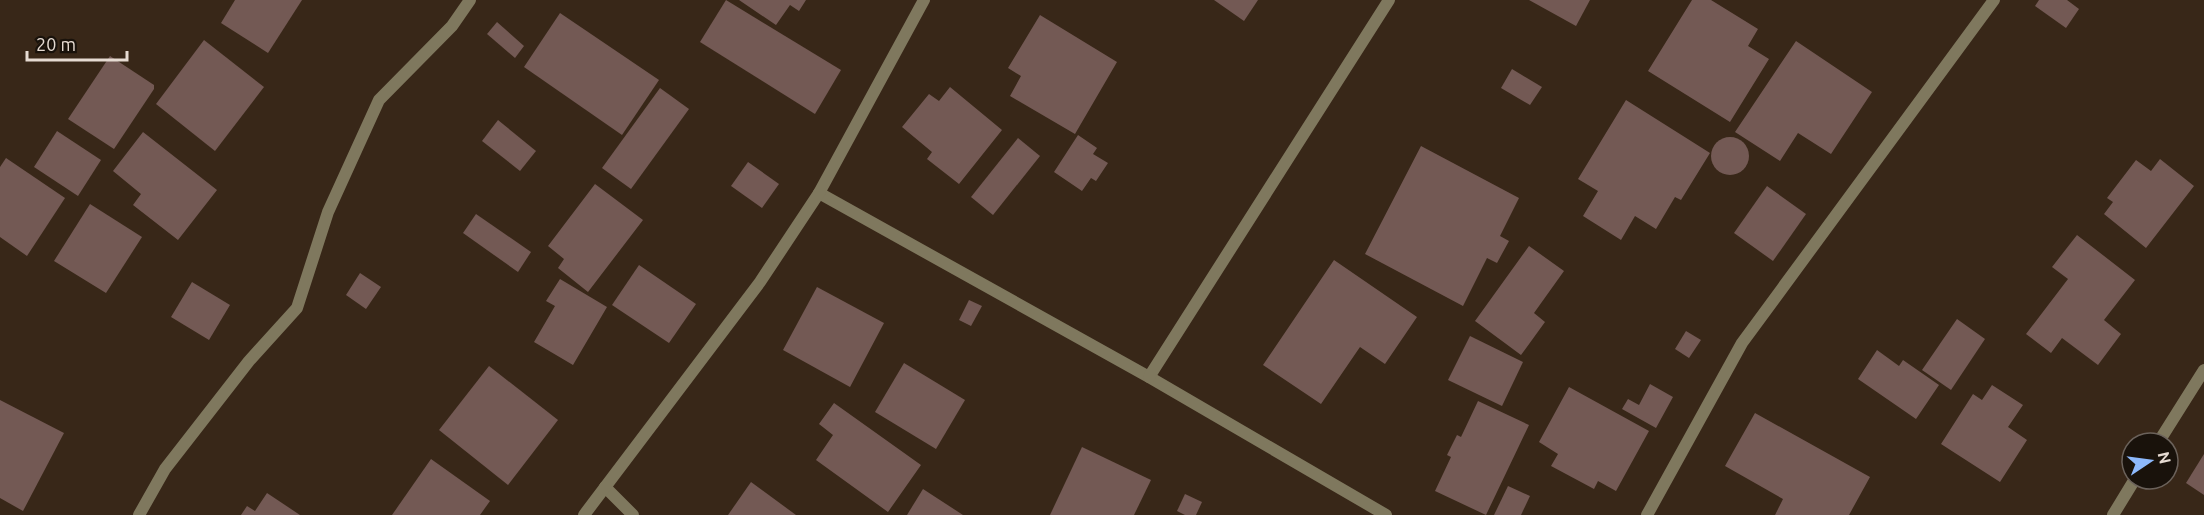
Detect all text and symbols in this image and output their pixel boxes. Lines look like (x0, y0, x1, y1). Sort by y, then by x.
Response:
scale bar (27, 24, 128, 62)
text: 20 m (36, 34, 76, 54)
north arrow (2120, 431, 2180, 491)
text: N (2155, 450, 2175, 465)

